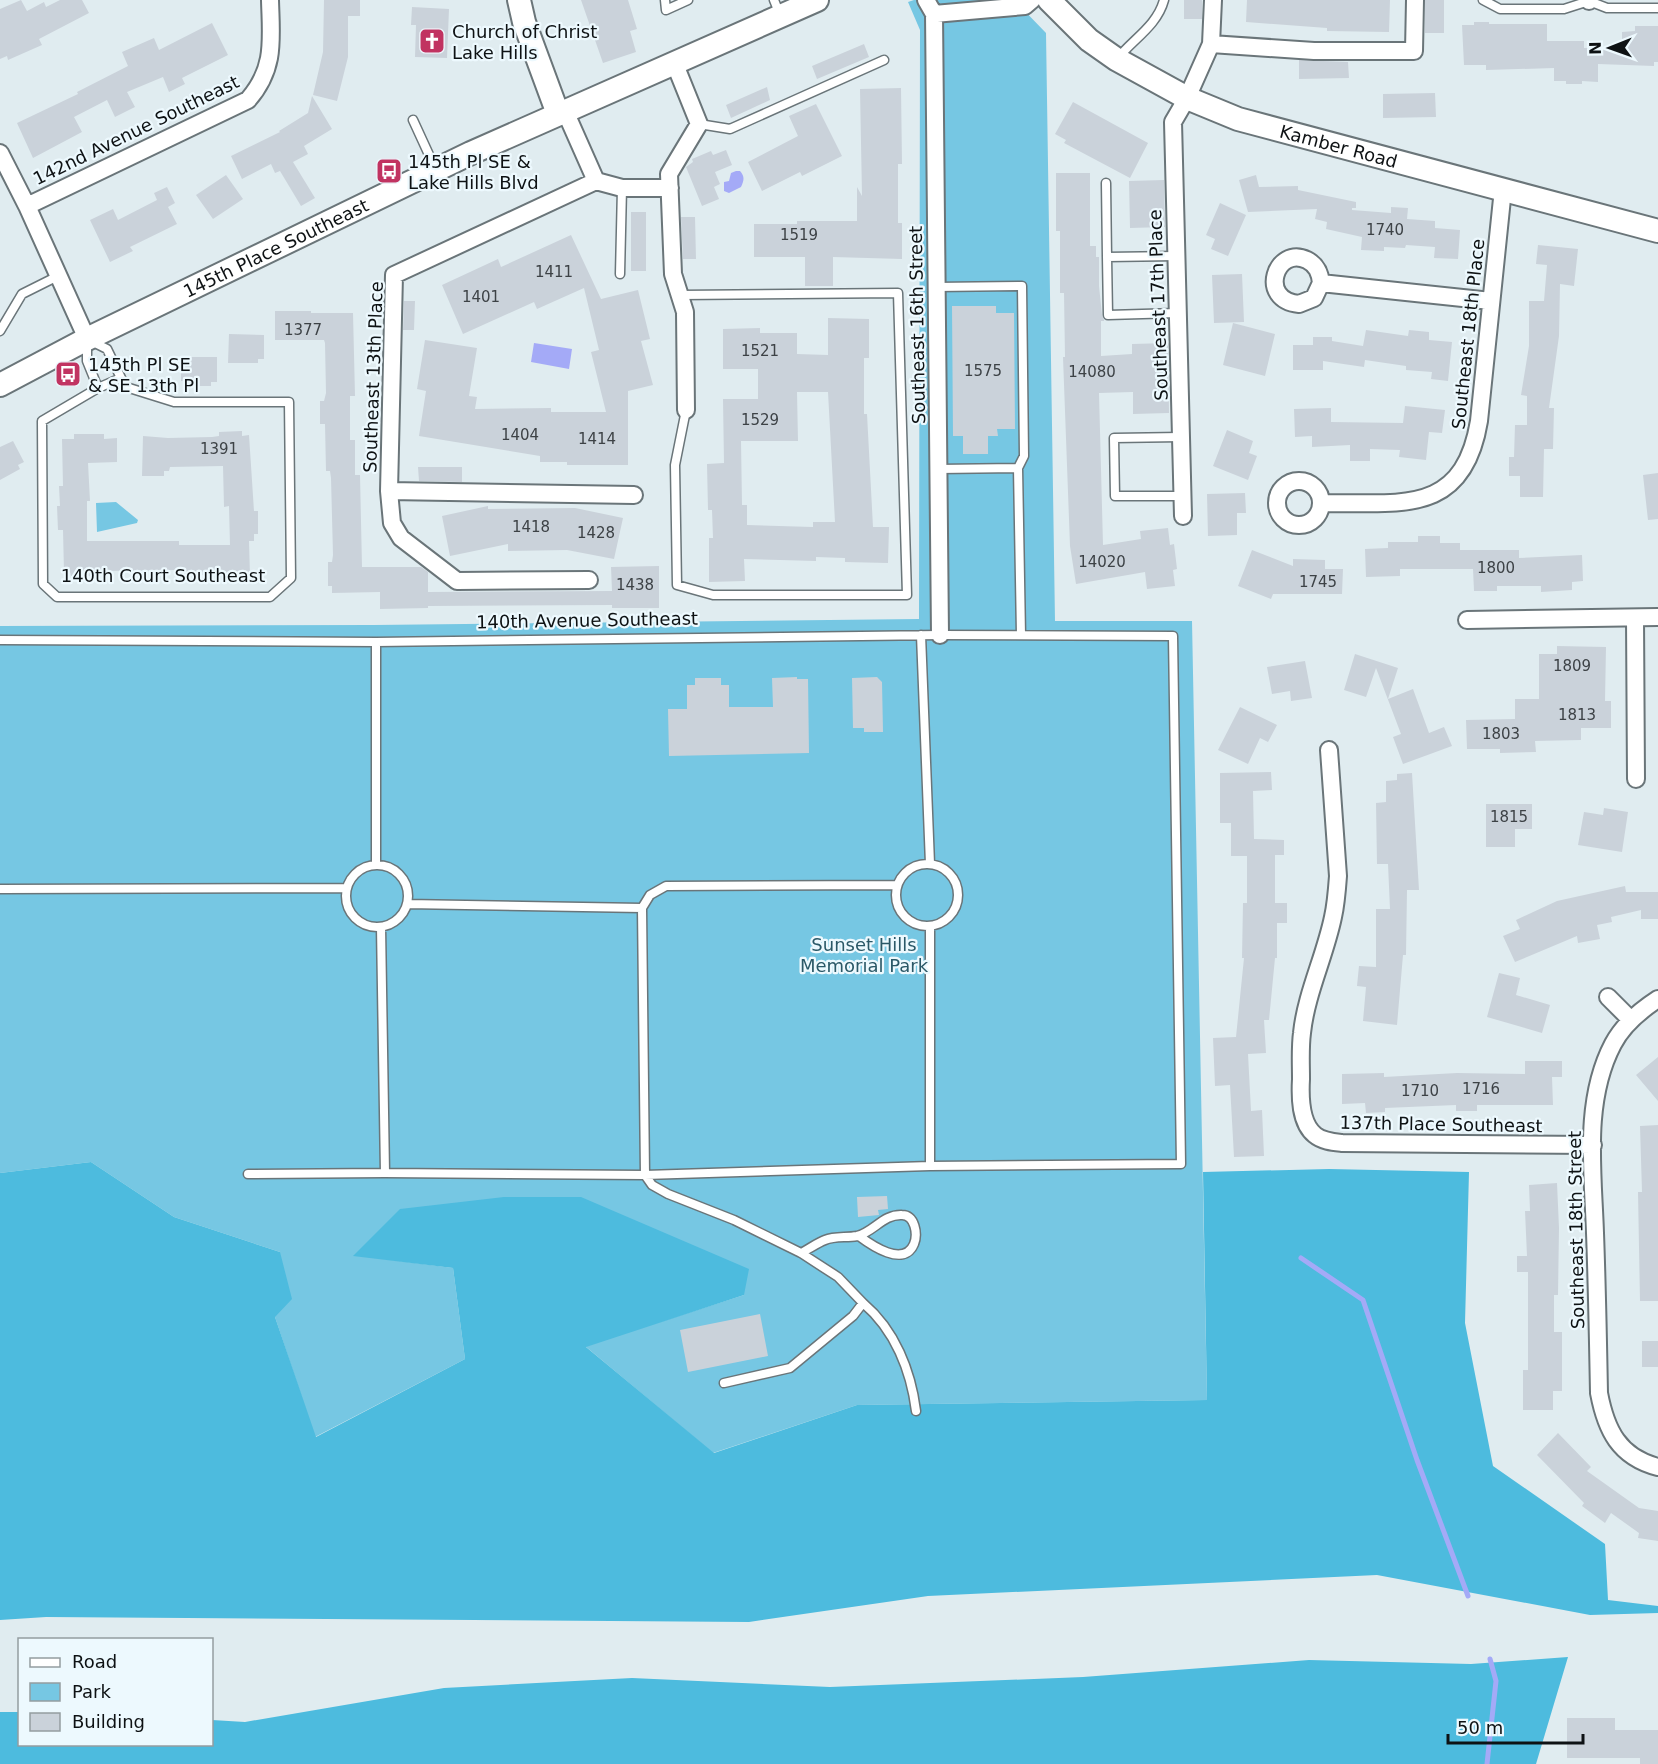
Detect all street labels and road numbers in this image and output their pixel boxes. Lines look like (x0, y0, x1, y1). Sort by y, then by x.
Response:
street label: 142nd Avenue Southeast (30, 71, 242, 189)
street label: Kamber Road (1278, 120, 1400, 172)
street label: 145th Place Southeast (180, 194, 372, 301)
street label: Southeast 17th Place (1144, 209, 1172, 401)
street label: Southeast 16th Street (905, 226, 929, 424)
street label: Southeast 18th Place (1448, 238, 1488, 430)
street label: Southeast 13th Place (359, 281, 387, 473)
street label: 140th Court Southeast (61, 565, 265, 586)
street label: 140th Avenue Southeast (476, 608, 698, 632)
street label: 137th Place Southeast (1339, 1112, 1543, 1136)
street label: Southeast 18th Street (1564, 1131, 1588, 1329)

